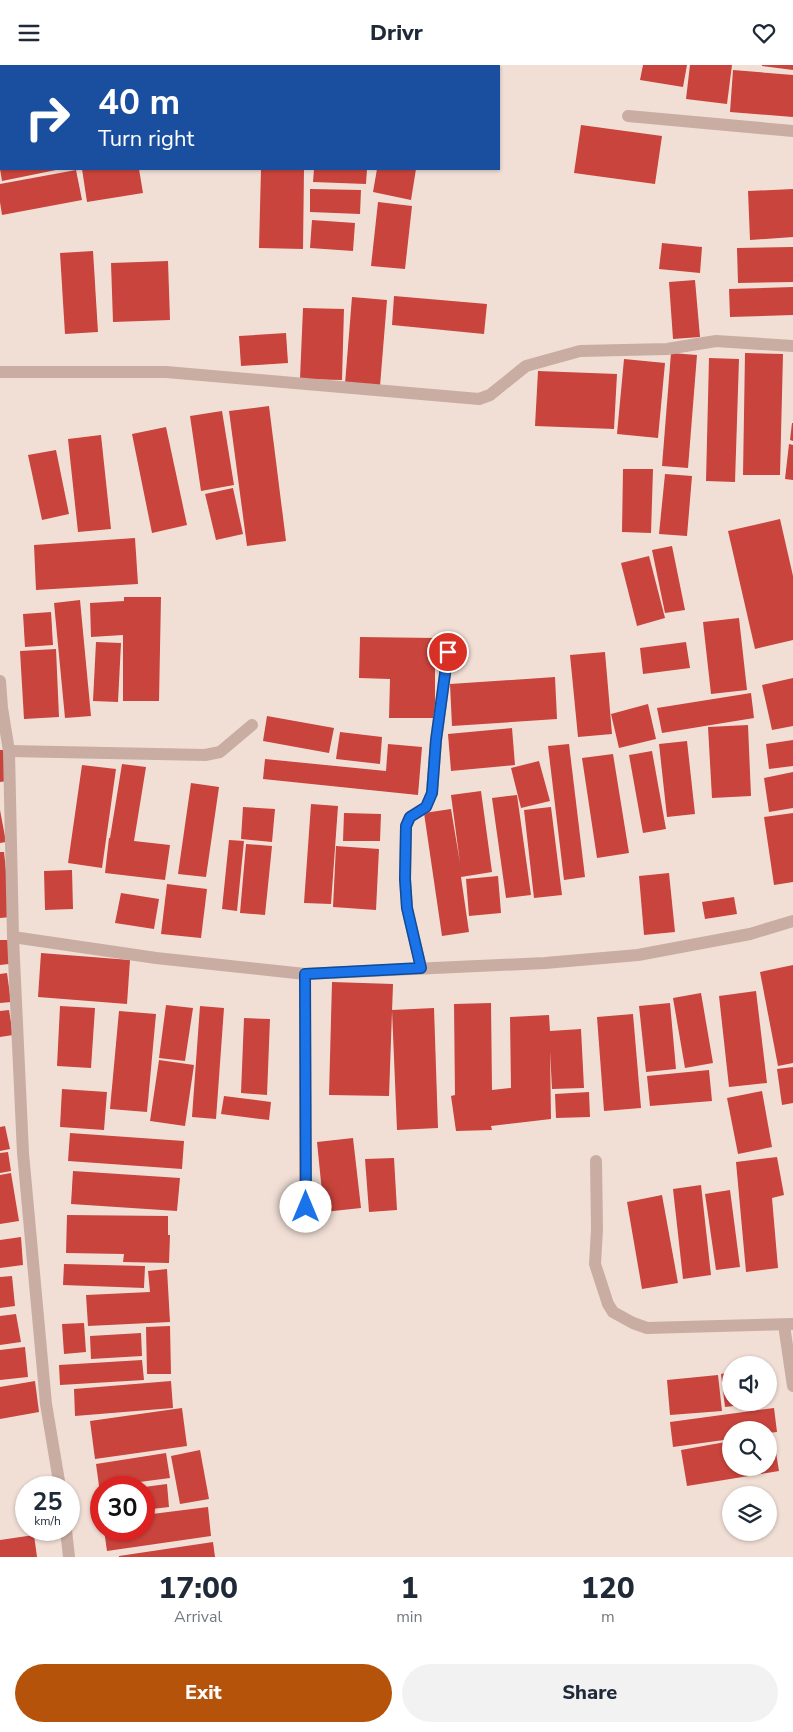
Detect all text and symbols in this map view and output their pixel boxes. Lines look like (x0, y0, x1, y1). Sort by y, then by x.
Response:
text: Drivr (370, 18, 423, 48)
icon: menu (15, 19, 43, 47)
icon: heart (750, 19, 778, 47)
text: 40 m (98, 79, 180, 126)
icon: right (15, 85, 80, 150)
text: Turn right (98, 124, 194, 154)
pin (427, 631, 469, 673)
icon: arrive (434, 638, 462, 666)
position arrow (279, 1180, 331, 1232)
map controls (722, 1356, 777, 1541)
button: sound (722, 1356, 777, 1411)
button: search (722, 1421, 777, 1476)
speed limit sign: 30 (90, 1476, 155, 1541)
text: 25 (32, 1485, 63, 1519)
button: layers (722, 1486, 777, 1541)
text: km/h (34, 1513, 61, 1529)
text: 17:00 (158, 1568, 238, 1609)
text: 1 (400, 1568, 418, 1609)
text: 120 (581, 1568, 635, 1609)
text: Arrival (174, 1606, 222, 1628)
text: min (396, 1606, 423, 1628)
text: m (601, 1606, 615, 1628)
button: Exit (15, 1664, 392, 1722)
button: Share (402, 1664, 778, 1722)

